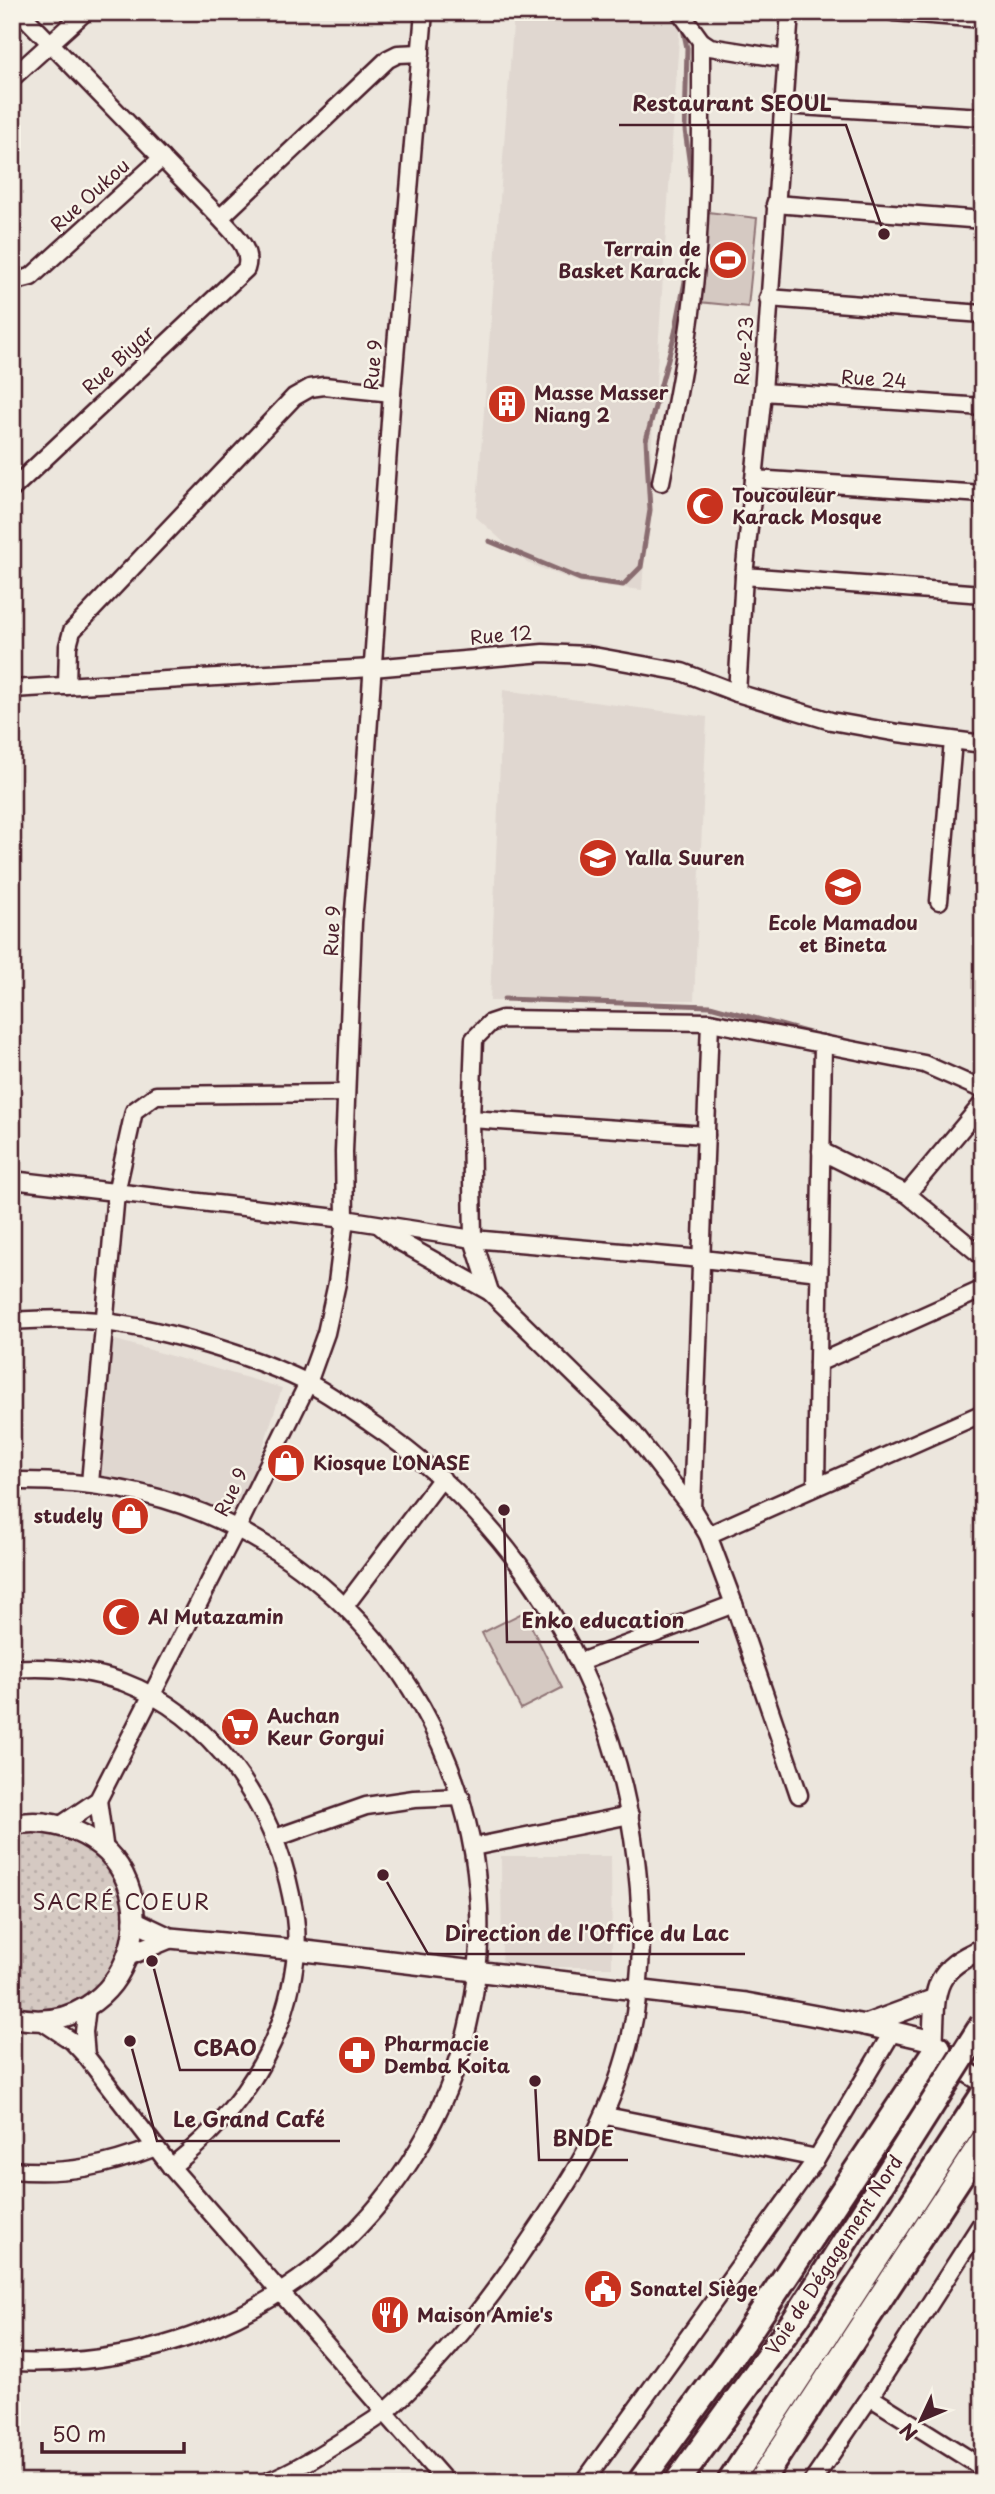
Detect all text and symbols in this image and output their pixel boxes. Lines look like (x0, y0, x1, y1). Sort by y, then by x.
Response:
callout: Restaurant SEOUL (619, 83, 846, 125)
text: Restaurant SEOUL (632, 86, 832, 118)
street label: Rue Oukou (44, 151, 135, 237)
place label: Terrain de Basket Karack (558, 234, 701, 284)
sports icon: Terrain de Basket Karack (707, 239, 749, 281)
street label: Rue-23 (727, 315, 759, 387)
street label: Rue Biyar (75, 318, 160, 400)
street label: Rue 9 (356, 338, 388, 392)
street label: Rue 24 (840, 362, 908, 394)
place label: Masse Masser Niang 2 (534, 378, 669, 428)
building icon: Masse Masser Niang 2 (486, 383, 528, 425)
place label: Toucouleur Karack Mosque (732, 480, 882, 530)
mosque icon: Toucouleur Karack Mosque (684, 485, 726, 527)
street label: Rue 12 (469, 617, 533, 651)
school or university icon: Yalla Suuren (577, 837, 619, 879)
place label: Yalla Suuren (625, 843, 745, 871)
school or university icon: Ecole Mamadou et Bineta (822, 866, 864, 908)
street label: Rue 9 (316, 905, 346, 957)
place label: Ecole Mamadou et Bineta (768, 908, 918, 958)
shop icon: Kiosque LONASE (265, 1442, 307, 1484)
place label: Kiosque LONASE (313, 1448, 470, 1476)
street label: Rue 9 (206, 1462, 254, 1521)
shop icon: studely (109, 1495, 151, 1537)
place label: studely (34, 1501, 103, 1529)
mosque icon: Al Mutazamin (100, 1596, 142, 1638)
callout: Enko education (507, 1600, 699, 1642)
place label: Al Mutazamin (147, 1602, 284, 1630)
text: Enko education (521, 1603, 685, 1635)
place label: Auchan Keur Gorgui (267, 1701, 385, 1751)
supermarket icon: Auchan Keur Gorgui (219, 1706, 261, 1748)
district label: SACRÉ COEUR (33, 1885, 211, 1917)
callout: Direction de l'Office du Lac (428, 1912, 745, 1954)
text: Direction de l'Office du Lac (445, 1916, 729, 1948)
callout: CBAO (180, 2028, 271, 2070)
place label: Pharmacie Demba Koita (384, 2029, 510, 2079)
text: CBAO (193, 2031, 257, 2063)
pharmacy icon: Pharmacie Demba Koita (336, 2034, 378, 2076)
callout: Le Grand Café (157, 2099, 340, 2141)
text: Le Grand Café (173, 2102, 325, 2134)
callout: BNDE (539, 2118, 628, 2160)
text: BNDE (552, 2121, 614, 2153)
street label: Voie de Dégagement Nord (758, 2149, 908, 2360)
public building icon: Sonatel Siège (582, 2268, 624, 2310)
place label: Sonatel Siège (630, 2274, 758, 2302)
restaurant icon: Maison Amie's (369, 2294, 411, 2336)
place label: Maison Amie's (417, 2300, 553, 2328)
north arrow (886, 2386, 956, 2456)
scale bar (42, 2410, 184, 2454)
text: 50 m (52, 2417, 106, 2449)
text: N (893, 2417, 923, 2448)

